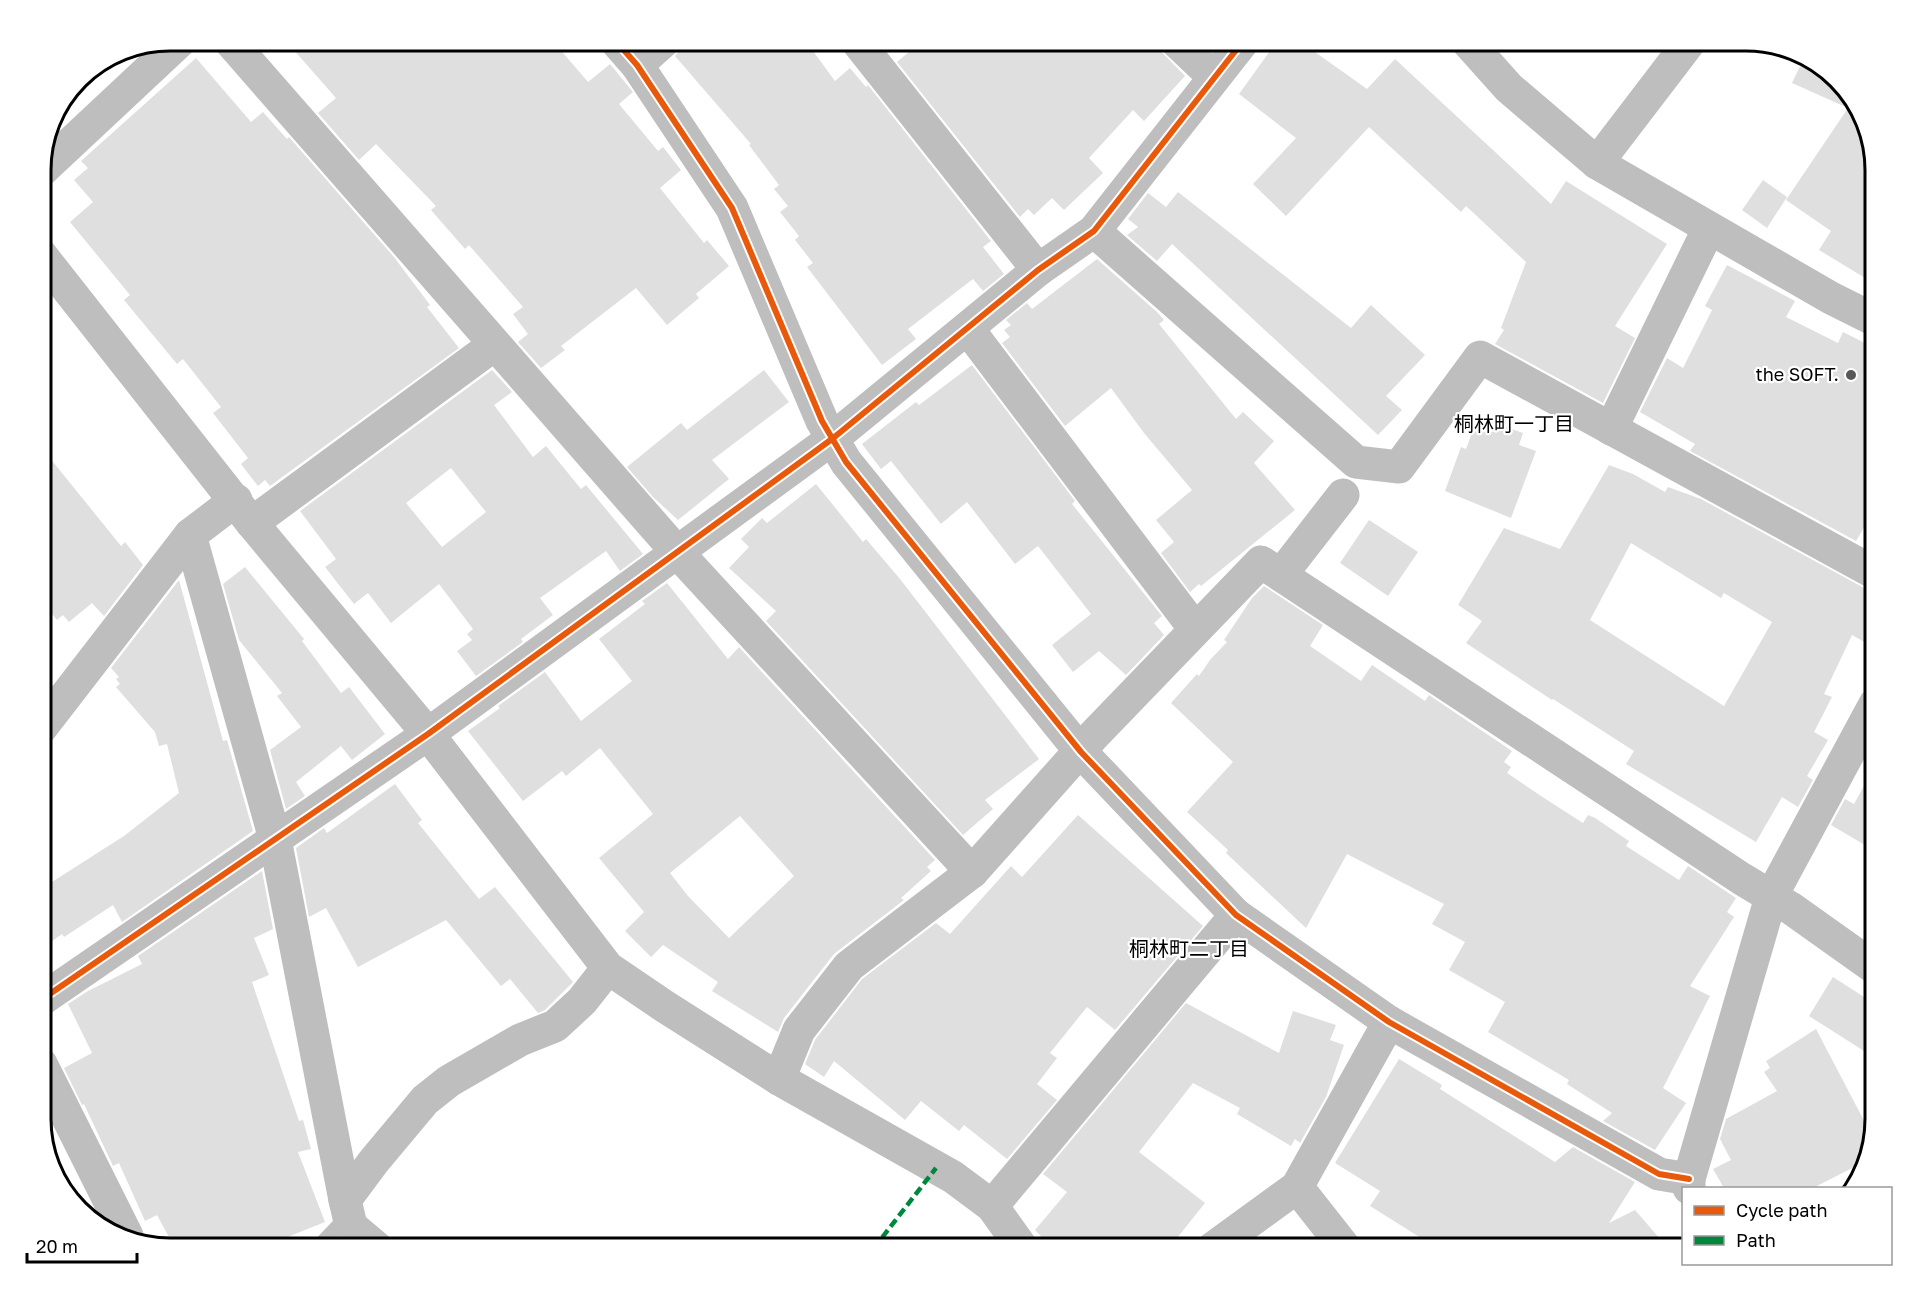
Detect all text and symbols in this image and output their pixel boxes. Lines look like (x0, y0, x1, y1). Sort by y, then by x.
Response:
place label: the SOFT. (1755, 363, 1839, 385)
marker: the SOFT. (1844, 368, 1858, 382)
district label: 桐林町一丁目 (1454, 411, 1574, 435)
district label: 桐林町二丁目 (1129, 936, 1249, 960)
legend (1682, 1187, 1892, 1265)
text: Cycle path (1736, 1199, 1828, 1221)
scale bar (27, 1226, 136, 1264)
text: Path (1736, 1229, 1776, 1251)
text: 20 m (36, 1235, 78, 1257)

